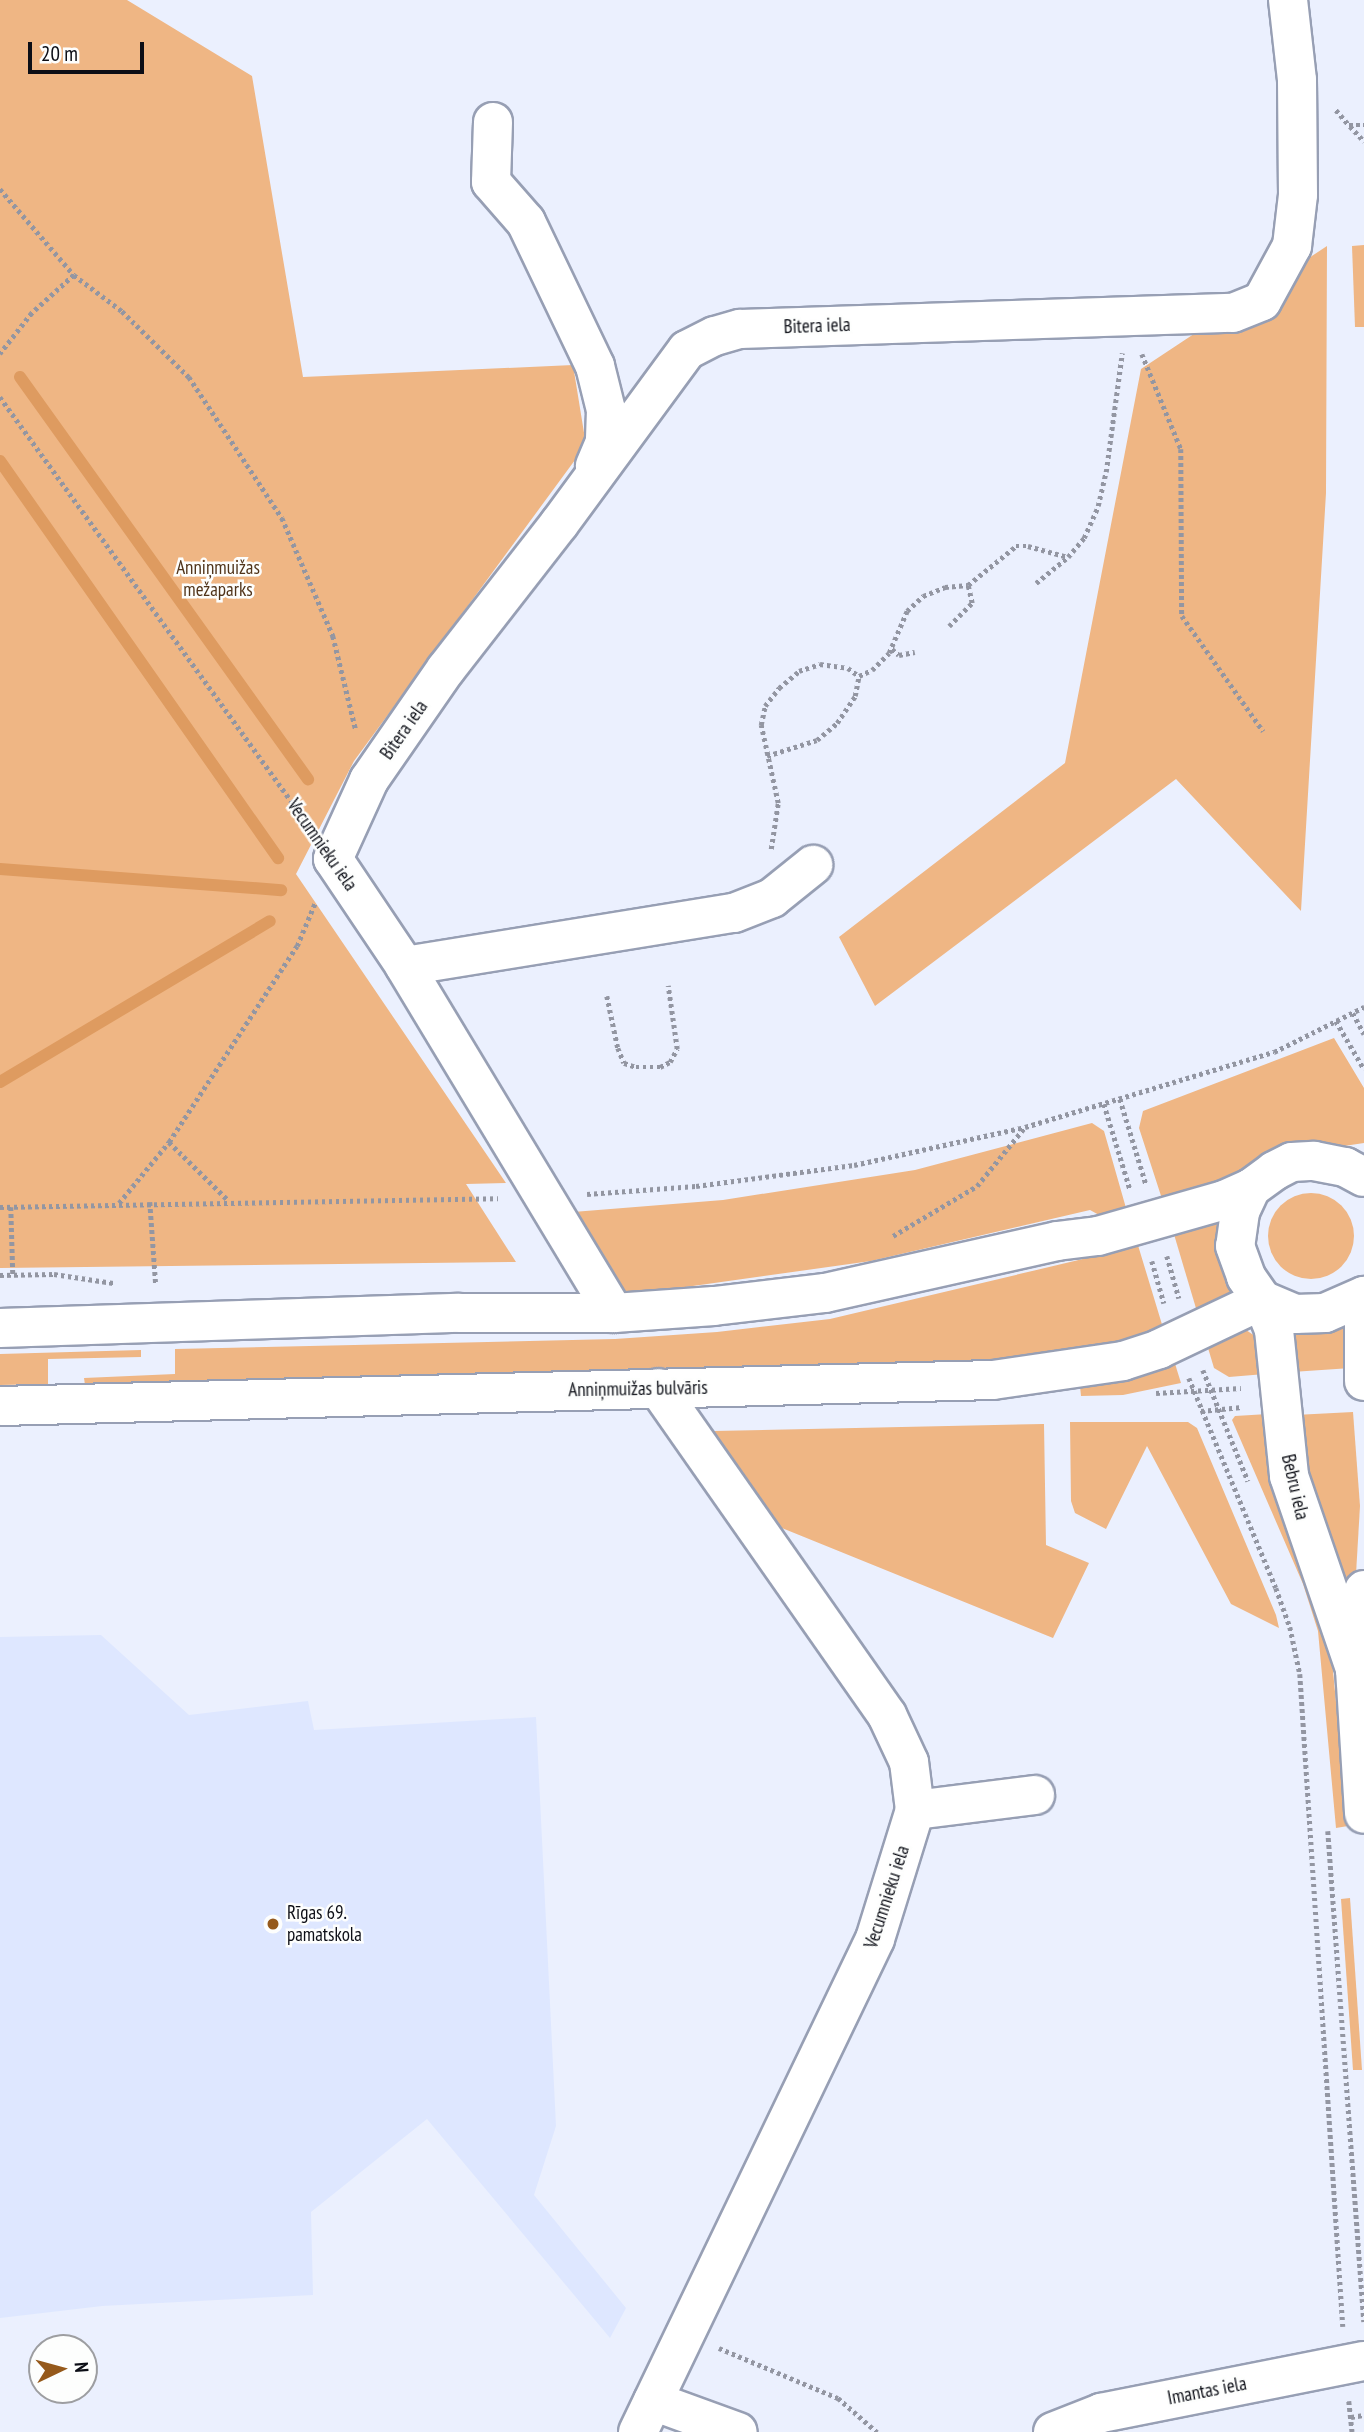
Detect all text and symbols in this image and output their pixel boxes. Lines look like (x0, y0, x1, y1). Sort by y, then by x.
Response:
scale bar (32, 28, 147, 72)
text: 20 m (41, 40, 78, 67)
street label: Bitera iela (783, 313, 851, 339)
park label: Anniņmuižas mežaparks (176, 557, 260, 601)
street label: Bitera iela (375, 696, 433, 764)
street label: Vecumnieku iela (282, 795, 362, 895)
street label: Anniņmuižas bulvāris (568, 1376, 708, 1402)
street label: Bebru iela (1276, 1452, 1314, 1522)
street label: Vecumnieku iela (860, 1843, 914, 1951)
place label: Rīgas 69. pamatskola (287, 1902, 362, 1946)
marker: Rīgas 69. pamatskola (265, 1916, 281, 1932)
north arrow (28, 2334, 98, 2404)
text: N (70, 2361, 94, 2373)
street label: Imantas iela (1166, 2372, 1248, 2410)

